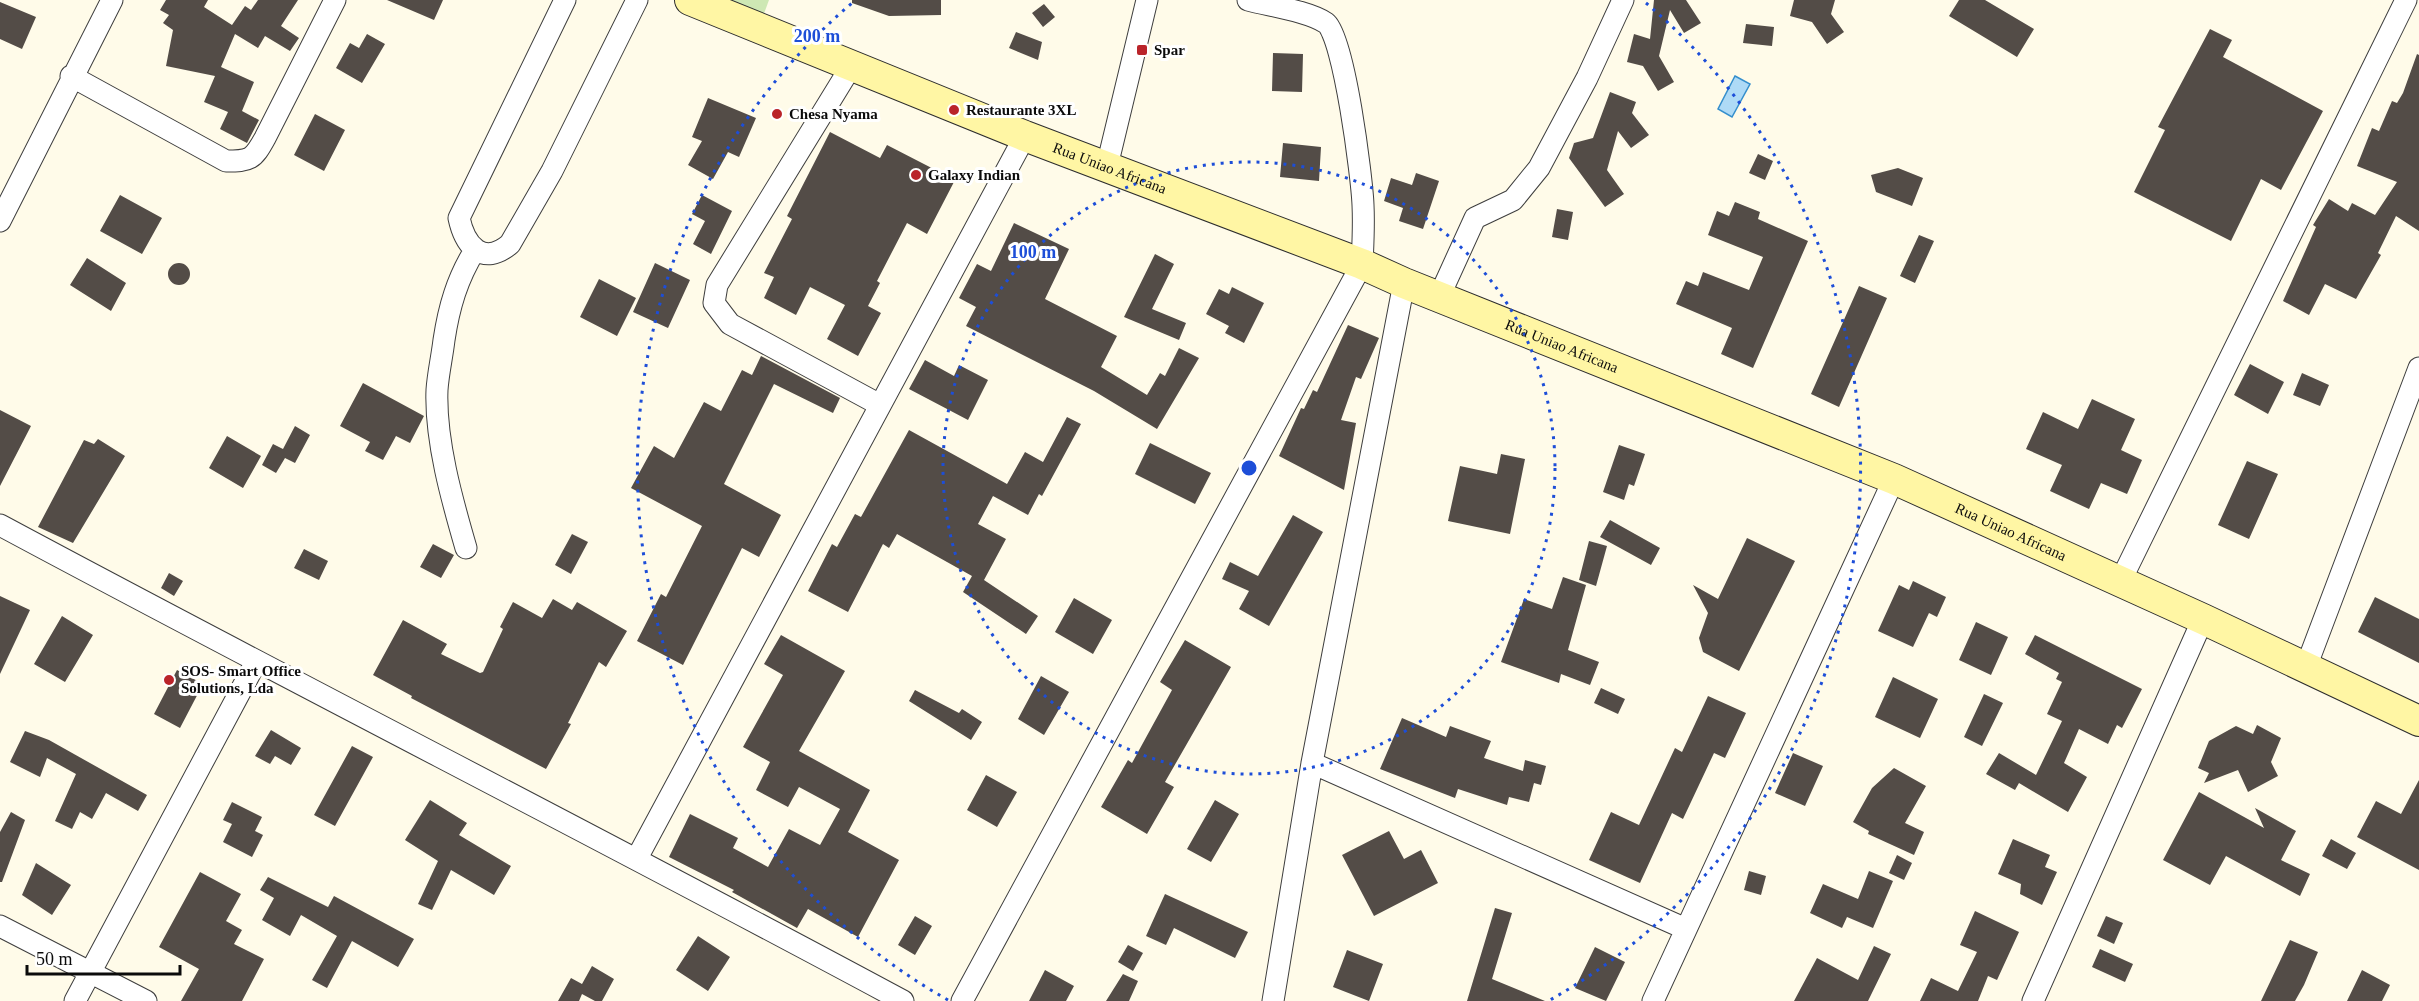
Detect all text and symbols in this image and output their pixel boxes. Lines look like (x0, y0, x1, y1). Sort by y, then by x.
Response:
text: 200 m (794, 26, 840, 46)
place label: Spar (1154, 42, 1185, 58)
marker: Spar (1135, 43, 1149, 57)
place label: Restaurante 3XL (966, 102, 1076, 118)
marker: Restaurante 3XL (947, 103, 961, 117)
place label: Chesa Nyama (789, 106, 878, 122)
marker: Chesa Nyama (770, 107, 784, 121)
street label: Rua Uniao Africana (1051, 139, 1169, 197)
place label: Galaxy Indian (928, 167, 1021, 183)
marker: Galaxy Indian (909, 168, 923, 182)
text: 100 m (1010, 242, 1056, 262)
street label: Rua Uniao Africana (1503, 316, 1621, 376)
centre of rings (1239, 458, 1259, 478)
street label: Rua Uniao Africana (1953, 500, 2069, 564)
place label: SOS- Smart Office Solutions, Lda (181, 663, 301, 696)
marker: SOS- Smart Office Solutions, Lda (162, 673, 176, 687)
scale bar (27, 938, 180, 976)
text: 50 m (36, 949, 73, 969)

